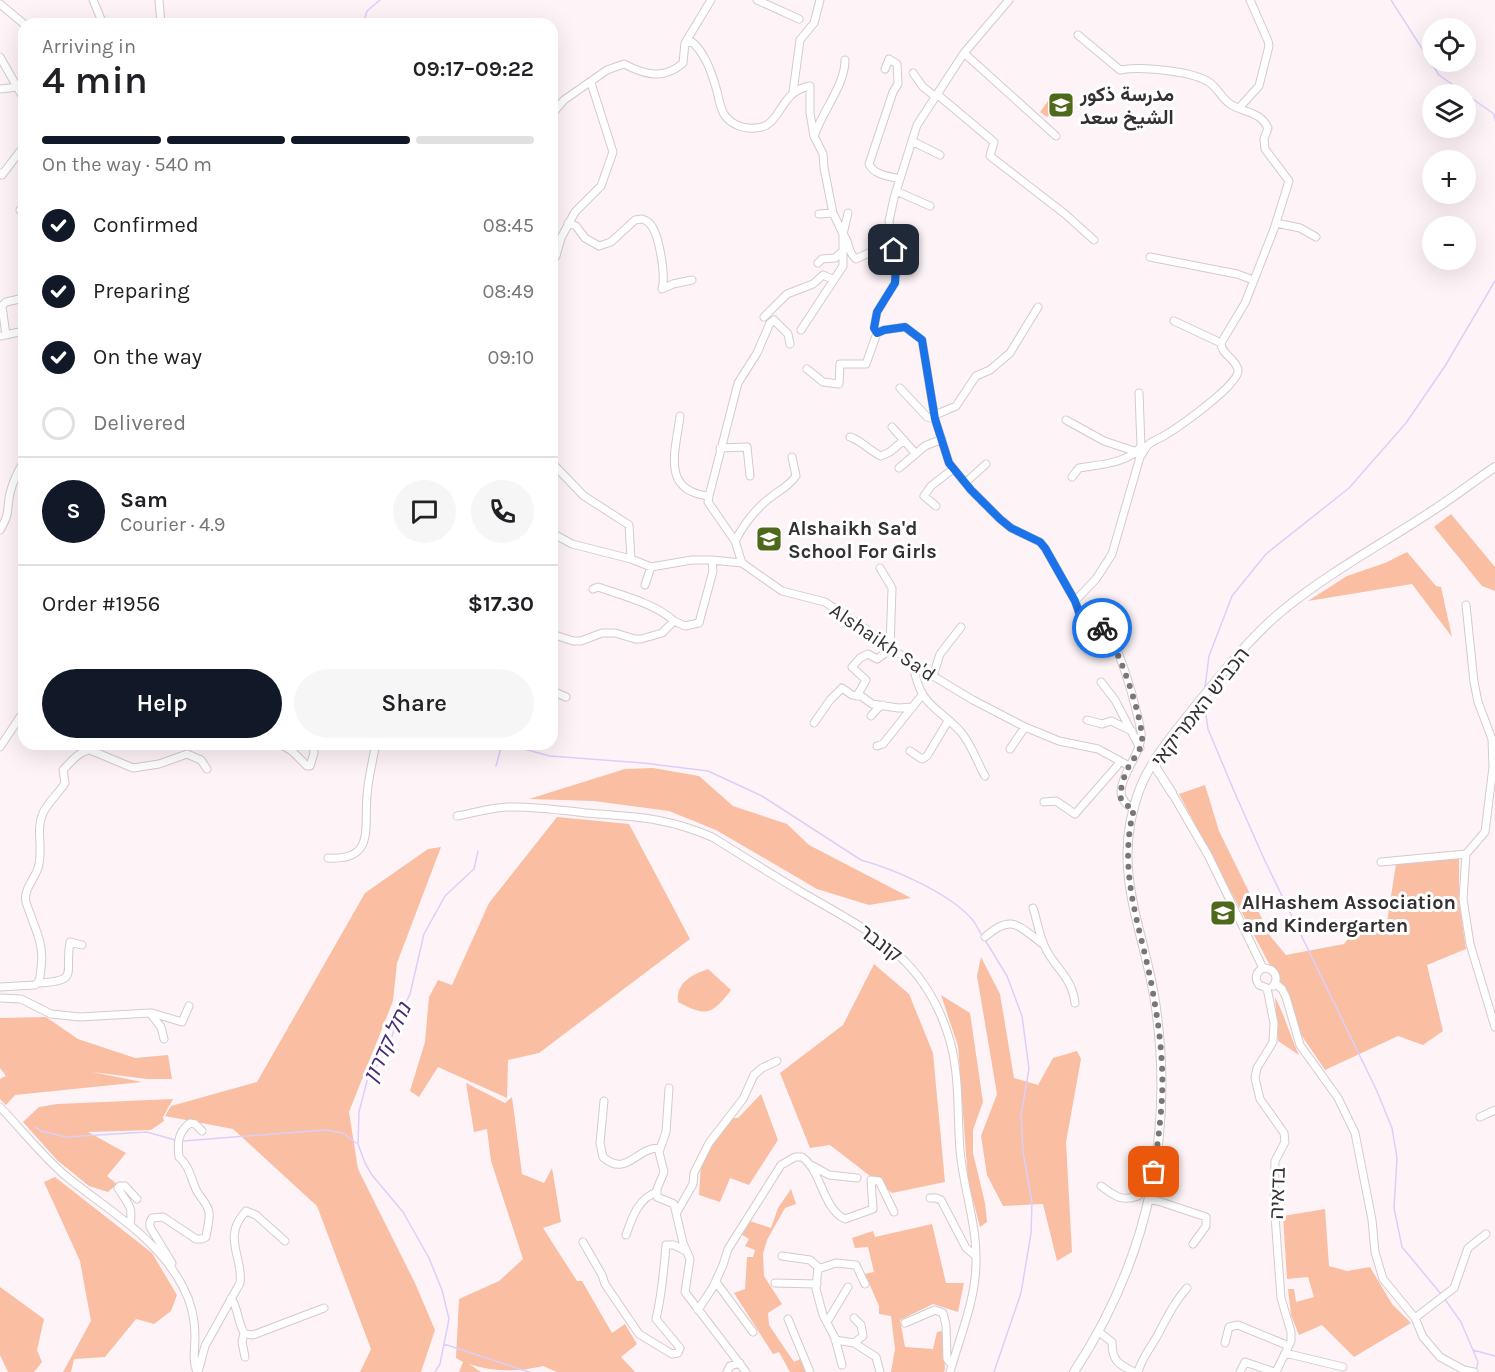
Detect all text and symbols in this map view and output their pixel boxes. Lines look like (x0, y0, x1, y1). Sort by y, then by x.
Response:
map controls (1422, 18, 1476, 270)
button: locate (1422, 18, 1476, 72)
text: Arriving in (42, 35, 136, 58)
text: 09:17–09:22 (413, 56, 534, 82)
text: 4 min (42, 57, 148, 103)
place label: مدرسة ذكور الشيخ سعد (1079, 83, 1174, 131)
button: layers (1422, 84, 1476, 138)
school or university icon: مدرسة ذكور الشيخ سعد (1046, 90, 1076, 120)
button: + (1422, 150, 1476, 204)
text: On the way · 540 m (42, 153, 212, 176)
icon: check (42, 209, 75, 242)
text: Confirmed (93, 212, 199, 238)
text: 08:45 (483, 214, 534, 237)
button: − (1422, 216, 1476, 270)
pin (868, 224, 919, 275)
icon: home (877, 233, 910, 266)
icon: check (42, 275, 75, 308)
text: Preparing (93, 278, 190, 304)
text: 08:49 (482, 280, 534, 303)
icon: check (42, 341, 75, 374)
text: On the way (93, 344, 202, 370)
text: 09:10 (487, 346, 534, 369)
text: Delivered (93, 410, 186, 436)
button: chat (393, 480, 456, 543)
button: phone (471, 480, 534, 543)
text: Sam (120, 487, 168, 513)
text: S (66, 498, 81, 524)
text: Courier · 4.9 (120, 513, 225, 536)
place label: Alshaikh Sa'd School For Girls (788, 517, 937, 563)
school or university icon: Alshaikh Sa'd School For Girls (754, 524, 784, 554)
text: Order #1956 (42, 591, 160, 617)
text: $17.30 (468, 591, 534, 617)
courier (1072, 598, 1132, 658)
street label: Alshaikh Sa'd (826, 599, 940, 686)
icon: bike (1086, 612, 1119, 645)
street label: הכביש האמריקאי (1147, 643, 1254, 772)
button: Help (42, 669, 282, 738)
button: Share (294, 669, 534, 738)
place label: AlHashem Association and Kindergarten (1242, 891, 1456, 937)
school or university icon: AlHashem Association and Kindergarten (1208, 898, 1238, 928)
street label: קונבר (855, 920, 907, 967)
water label: נחל קדרון (358, 997, 417, 1087)
pin (1128, 1146, 1179, 1197)
icon: bag (1137, 1155, 1170, 1188)
street label: בדאיה (1265, 1166, 1290, 1220)

